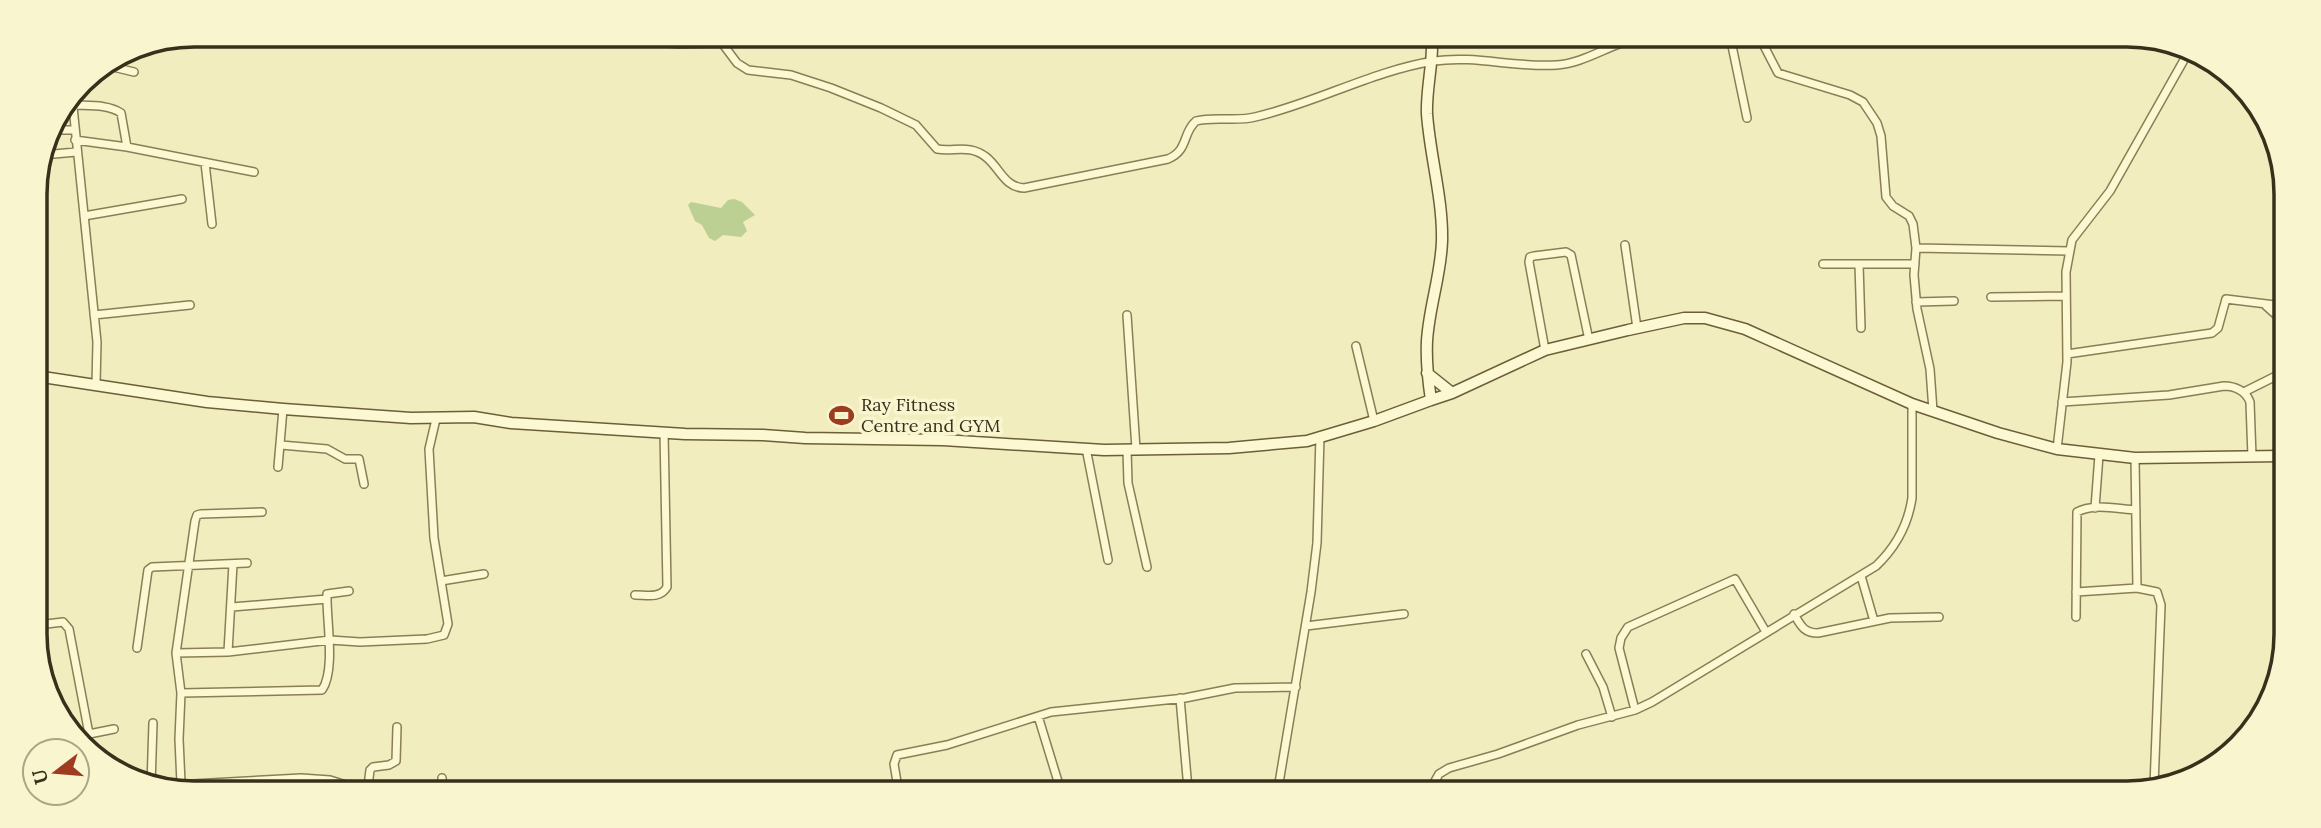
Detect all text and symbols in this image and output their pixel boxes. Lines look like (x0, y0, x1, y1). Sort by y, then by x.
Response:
place label: Ray Fitness Centre and GYM (861, 393, 1001, 437)
sports icon: Ray Fitness Centre and GYM (827, 401, 855, 429)
north arrow (21, 737, 91, 807)
text: U (26, 766, 53, 787)

